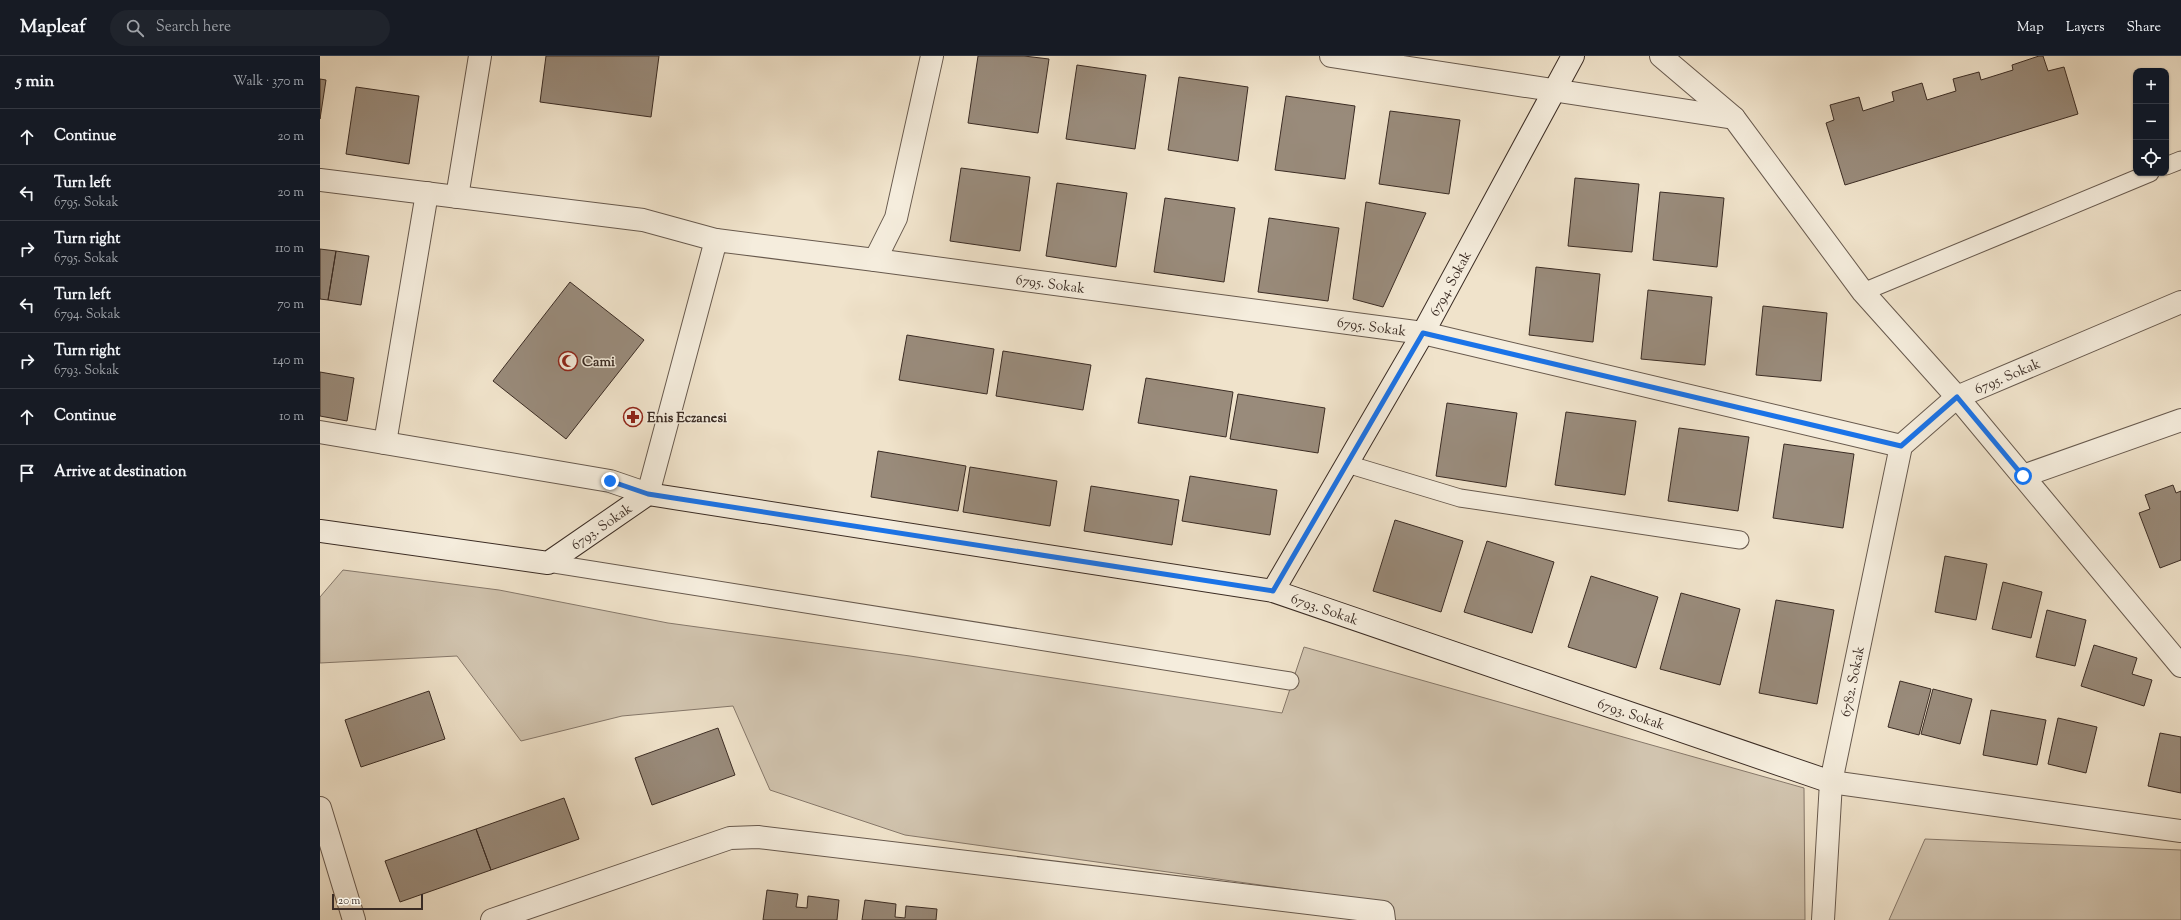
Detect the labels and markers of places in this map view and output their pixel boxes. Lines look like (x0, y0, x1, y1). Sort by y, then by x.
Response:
mosque icon: Cami (557, 350, 579, 372)
place label: Cami (582, 353, 615, 373)
pharmacy icon: Enis Eczanesi (622, 406, 644, 428)
place label: Enis Eczanesi (647, 409, 727, 429)

